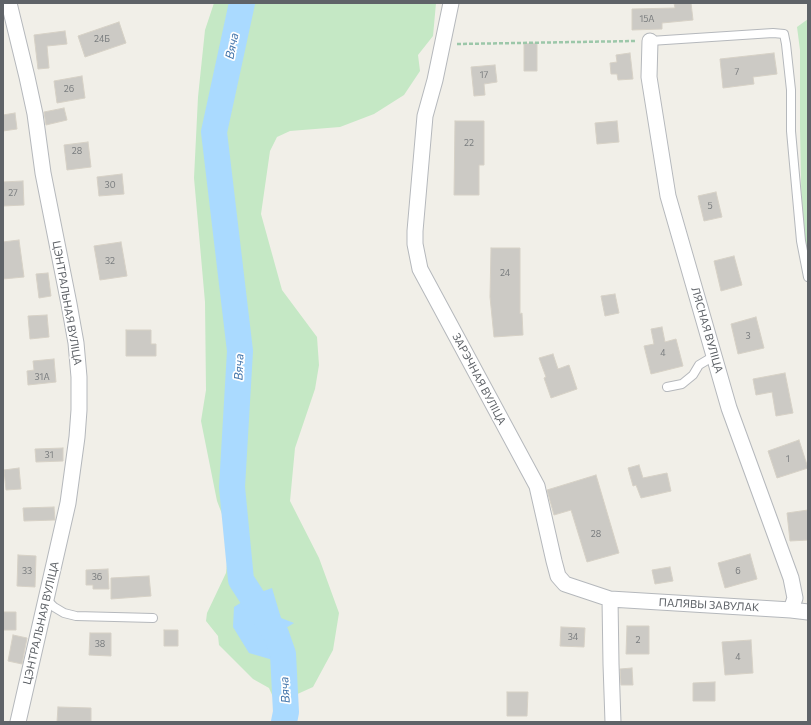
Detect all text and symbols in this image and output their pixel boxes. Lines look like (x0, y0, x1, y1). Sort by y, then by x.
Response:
house number: 15А (639, 14, 655, 24)
water label: Вяча (222, 31, 242, 61)
house number: 24Б (94, 34, 110, 44)
house number: 7 (735, 67, 739, 77)
house number: 17 (480, 70, 488, 80)
house number: 26 (64, 84, 74, 94)
house number: 22 (464, 138, 474, 148)
house number: 28 (72, 146, 82, 156)
house number: 30 (104, 180, 116, 190)
house number: 27 (8, 188, 18, 198)
house number: 5 (707, 201, 713, 211)
street label: ЦЭНТРАЛЬНАЯ ВУЛІЦА (50, 240, 84, 366)
house number: 32 (105, 256, 115, 266)
house number: 24 (500, 268, 510, 278)
street label: ЛЯСНАЯ ВУЛІЦА (688, 285, 726, 375)
street label: ЗАРЭЧНАЯ ВУЛІЦА (449, 331, 509, 427)
house number: 3 (745, 331, 751, 341)
house number: 4 (660, 348, 666, 358)
water label: Вяча (231, 353, 247, 381)
house number: 31А (34, 372, 50, 382)
house number: 31 (45, 450, 53, 460)
house number: 1 (786, 454, 790, 464)
house number: 28 (591, 529, 601, 539)
street label: ЦЭНТРАЛЬНАЯ ВУЛІЦА (20, 560, 62, 686)
house number: 33 (22, 566, 32, 576)
house number: 6 (735, 566, 741, 576)
house number: 36 (92, 572, 102, 582)
street label: ПАЛЯВЫ ЗАВУЛАК (658, 596, 760, 614)
house number: 34 (568, 632, 578, 642)
house number: 2 (636, 635, 640, 645)
house number: 38 (95, 639, 105, 649)
house number: 4 (735, 652, 741, 662)
water label: Вяча (277, 676, 293, 704)

